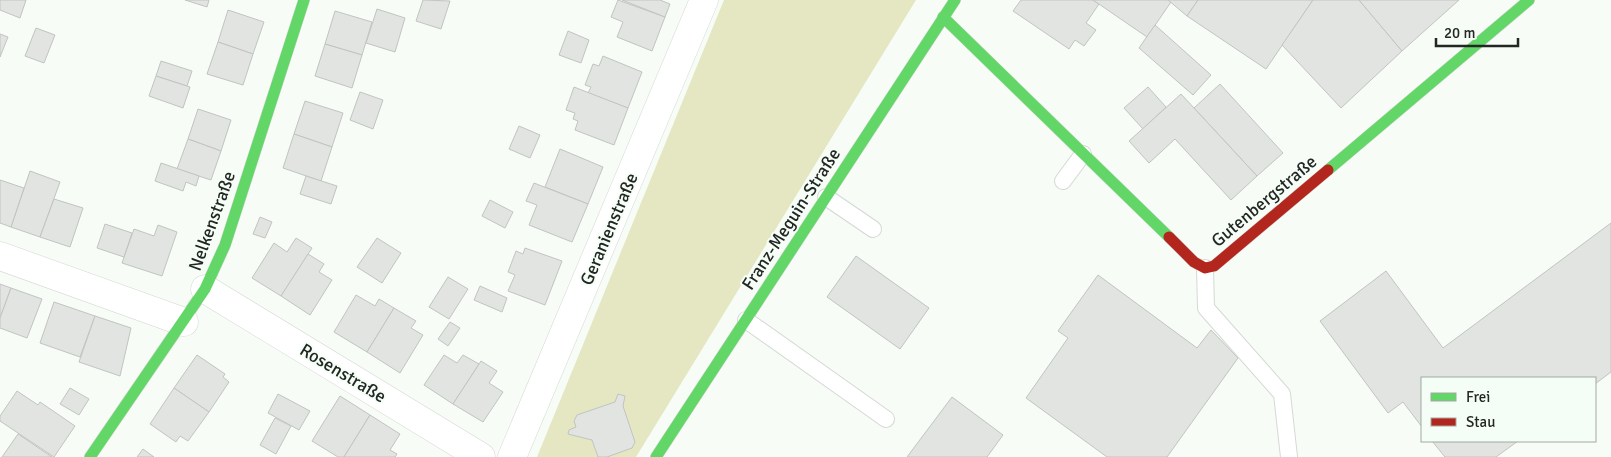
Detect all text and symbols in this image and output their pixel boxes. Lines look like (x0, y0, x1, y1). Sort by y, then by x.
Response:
scale bar (1436, 15, 1518, 47)
text: 20 m (1444, 24, 1475, 42)
street label: Franz-Meguin-Straße (737, 144, 845, 294)
street label: Gutenbergstraße (1207, 150, 1321, 252)
street label: Nelkenstraße (184, 168, 240, 274)
street label: Geranienstraße (575, 170, 643, 288)
street label: Rosenstraße (296, 339, 390, 407)
legend (1421, 377, 1596, 442)
text: Frei (1466, 388, 1490, 406)
text: Stau (1466, 413, 1495, 431)

